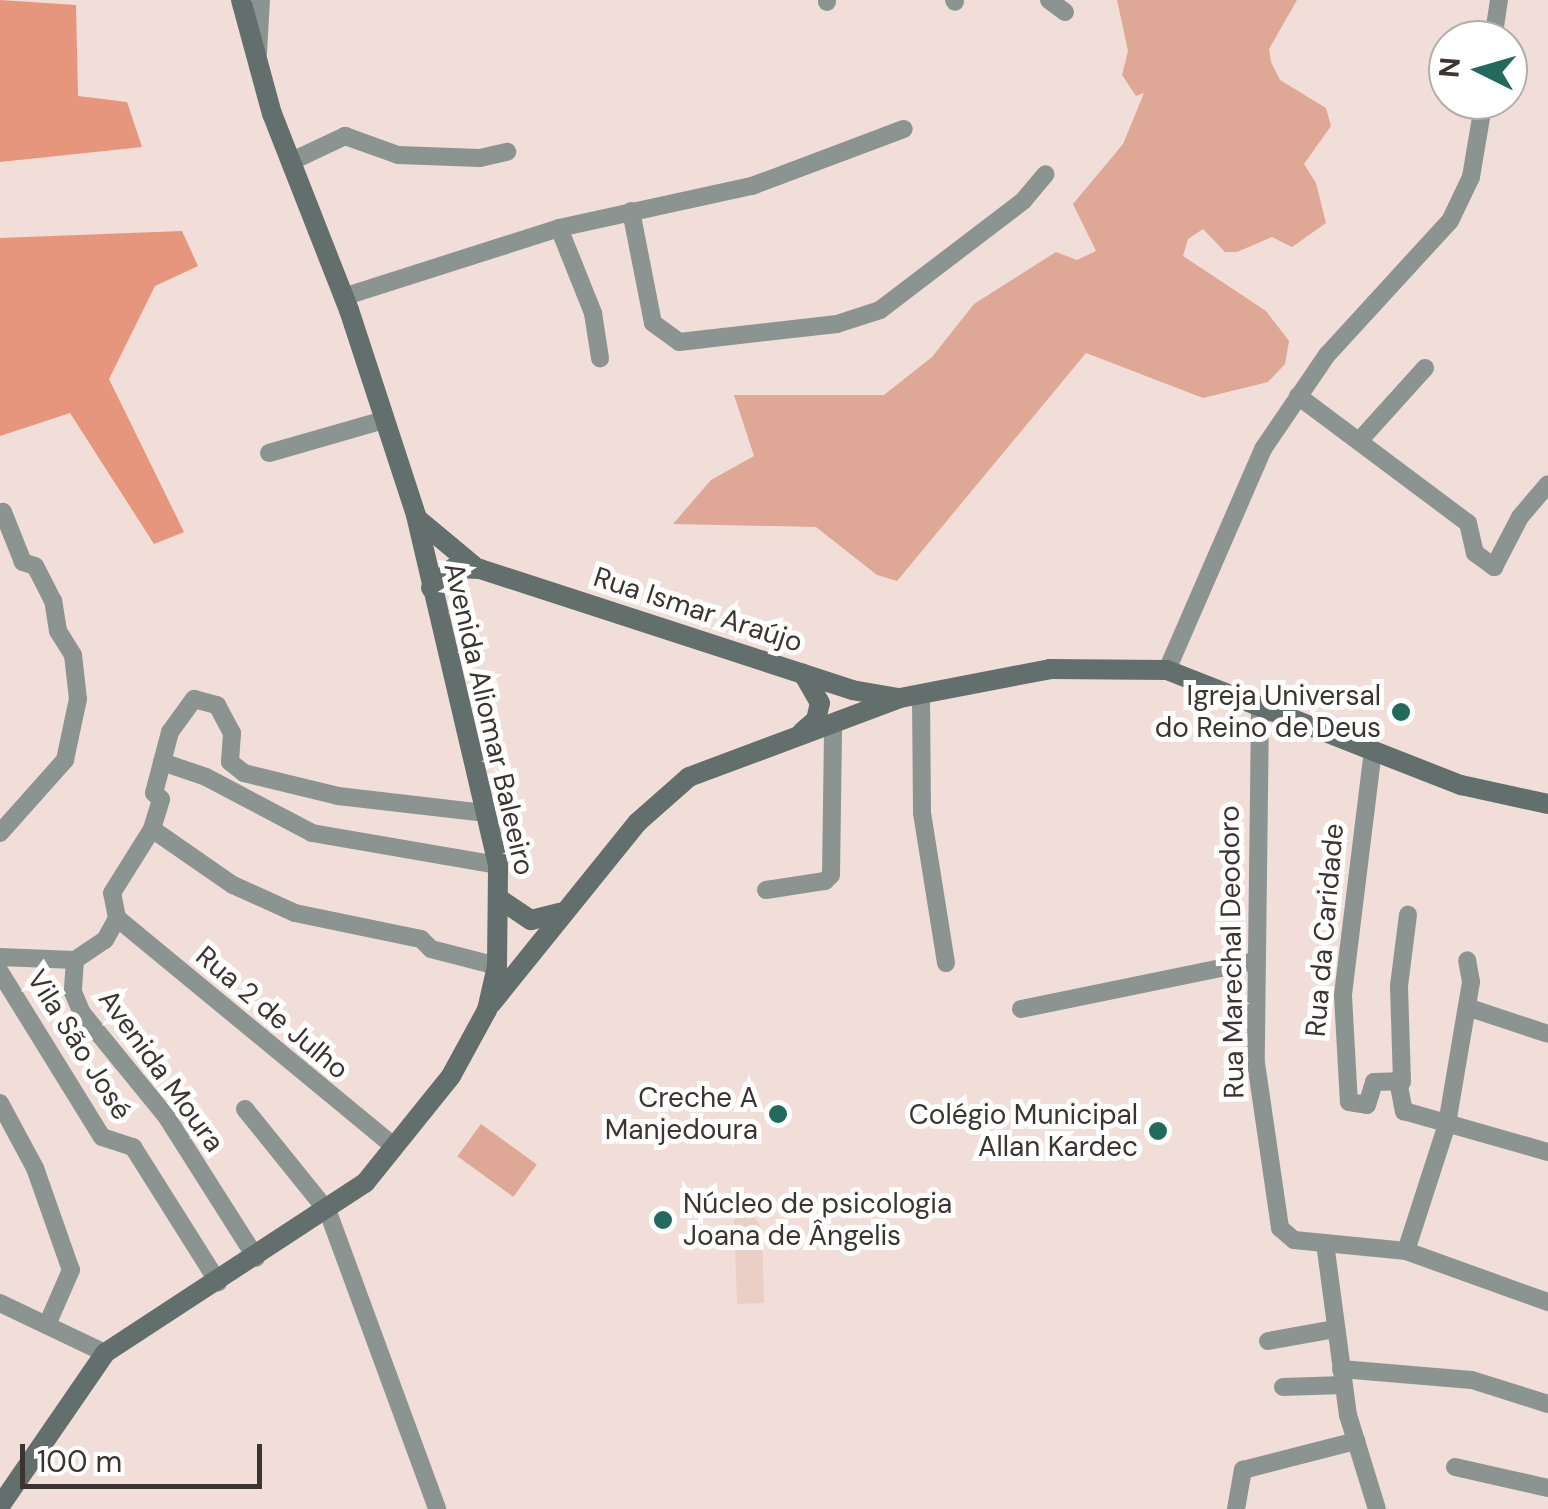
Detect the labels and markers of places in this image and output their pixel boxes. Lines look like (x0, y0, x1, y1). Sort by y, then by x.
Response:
place label: Igreja Universal do Reino de Deus (1155, 679, 1381, 745)
marker: Igreja Universal do Reino de Deus (1390, 701, 1412, 723)
place label: Creche A Manjedoura (605, 1081, 758, 1147)
place label: Colégio Municipal Allan Kardec (909, 1098, 1138, 1164)
marker: Creche A Manjedoura (767, 1103, 789, 1125)
marker: Colégio Municipal Allan Kardec (1147, 1120, 1169, 1142)
place label: Núcleo de psicologia Joana de Ângelis (683, 1187, 952, 1253)
marker: Núcleo de psicologia Joana de Ângelis (652, 1209, 674, 1231)

